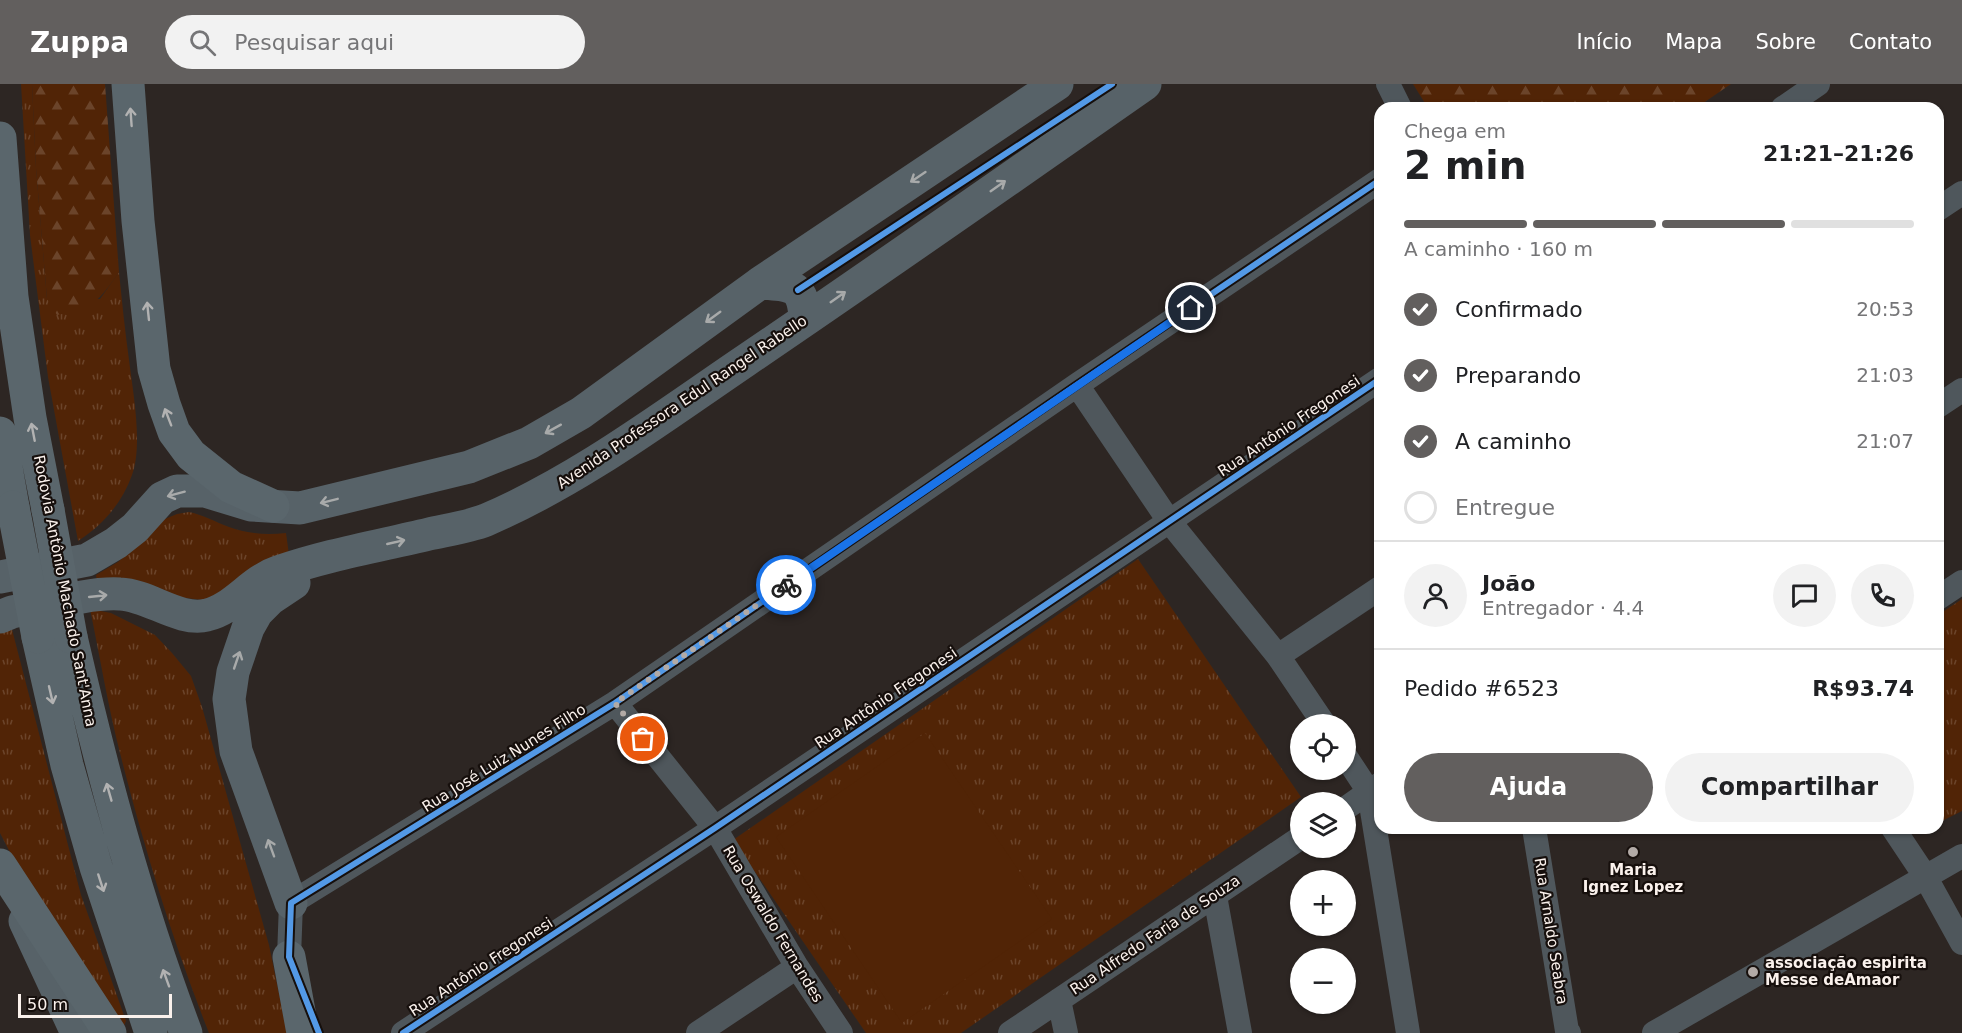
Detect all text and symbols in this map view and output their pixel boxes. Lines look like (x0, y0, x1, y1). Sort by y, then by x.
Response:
search box (165, 15, 585, 69)
text: Zuppa (30, 26, 129, 59)
icon: search (186, 26, 219, 59)
text: Pesquisar aqui (234, 30, 394, 55)
text: Início (1577, 30, 1632, 54)
text: Mapa (1665, 30, 1722, 54)
text: Sobre (1755, 30, 1816, 54)
text: Contato (1849, 30, 1932, 54)
one-way arrow (125, 108, 136, 128)
text: Chega em (1404, 119, 1506, 143)
text: 21:21–21:26 (1763, 141, 1914, 166)
text: 2 min (1404, 143, 1526, 188)
one-way arrow (910, 171, 926, 183)
one-way arrow (990, 180, 1006, 192)
text: A caminho · 160 m (1404, 237, 1593, 261)
pin (1165, 282, 1216, 333)
one-way arrow (830, 291, 846, 303)
icon: home (1174, 291, 1207, 324)
icon: check (1404, 293, 1437, 326)
text: Confirmado (1455, 297, 1583, 322)
text: 20:53 (1856, 297, 1914, 321)
one-way arrow (142, 302, 153, 322)
street label: Avenida Professora Edul Rangel Rabello (554, 311, 810, 493)
one-way arrow (705, 311, 721, 323)
icon: check (1404, 359, 1437, 392)
text: Preparando (1455, 363, 1581, 388)
text: 21:03 (1856, 363, 1914, 387)
street label: Rua Antônio Fregonesi (1214, 372, 1364, 480)
one-way arrow (162, 408, 173, 427)
one-way arrow (27, 423, 38, 442)
one-way arrow (545, 424, 563, 435)
icon: check (1404, 425, 1437, 458)
text: A caminho (1455, 429, 1572, 454)
text: 21:07 (1856, 429, 1914, 453)
street label: Rodovia Antônio Machado Sant'Anna (30, 454, 100, 728)
one-way arrow (166, 489, 185, 500)
one-way arrow (319, 495, 338, 507)
text: Entregue (1455, 495, 1555, 520)
one-way arrow (386, 535, 405, 547)
courier (756, 555, 816, 615)
button: person (1404, 564, 1467, 627)
button: chat (1773, 564, 1836, 627)
button: phone (1851, 564, 1914, 627)
icon: bike (770, 569, 803, 602)
text: João (1482, 571, 1535, 596)
one-way arrow (88, 590, 108, 601)
text: Entregador · 4.4 (1482, 596, 1644, 620)
street label: Rua Antônio Fregonesi (811, 644, 961, 752)
one-way arrow (232, 651, 243, 670)
text: Pedido #6523 (1404, 676, 1559, 701)
text: R$93.74 (1812, 676, 1914, 701)
one-way arrow (46, 684, 57, 704)
street label: Rua José Luiz Nunes Filho (419, 700, 589, 816)
pin (617, 713, 668, 764)
map controls (1290, 714, 1356, 1014)
button: locate (1290, 714, 1356, 780)
icon: bag (626, 722, 659, 755)
button: Ajuda (1404, 753, 1653, 822)
button: Compartilhar (1665, 753, 1914, 822)
one-way arrow (103, 783, 114, 802)
button: layers (1290, 792, 1356, 858)
one-way arrow (265, 839, 276, 858)
street label: Rua Oswaldo Fernandes (719, 842, 827, 1006)
marker: Maria Ignez Lopez (1626, 845, 1640, 859)
street label: Rua Arnaldo Seabra (1530, 856, 1572, 1006)
place label: Maria Ignez Lopez (1583, 861, 1684, 896)
button: + (1290, 870, 1356, 936)
street label: Rua Alfredo Faria de Souza (1067, 871, 1243, 999)
one-way arrow (96, 873, 107, 892)
street label: Rua Antônio Fregonesi (406, 914, 556, 1020)
button: − (1290, 948, 1356, 1014)
place label: associação espirita Messe deAmaor (1765, 954, 1927, 989)
marker: associação espirita Messe deAmaor (1746, 965, 1760, 979)
one-way arrow (160, 969, 171, 988)
scale bar (18, 991, 172, 1018)
text: 50 m (27, 995, 68, 1014)

